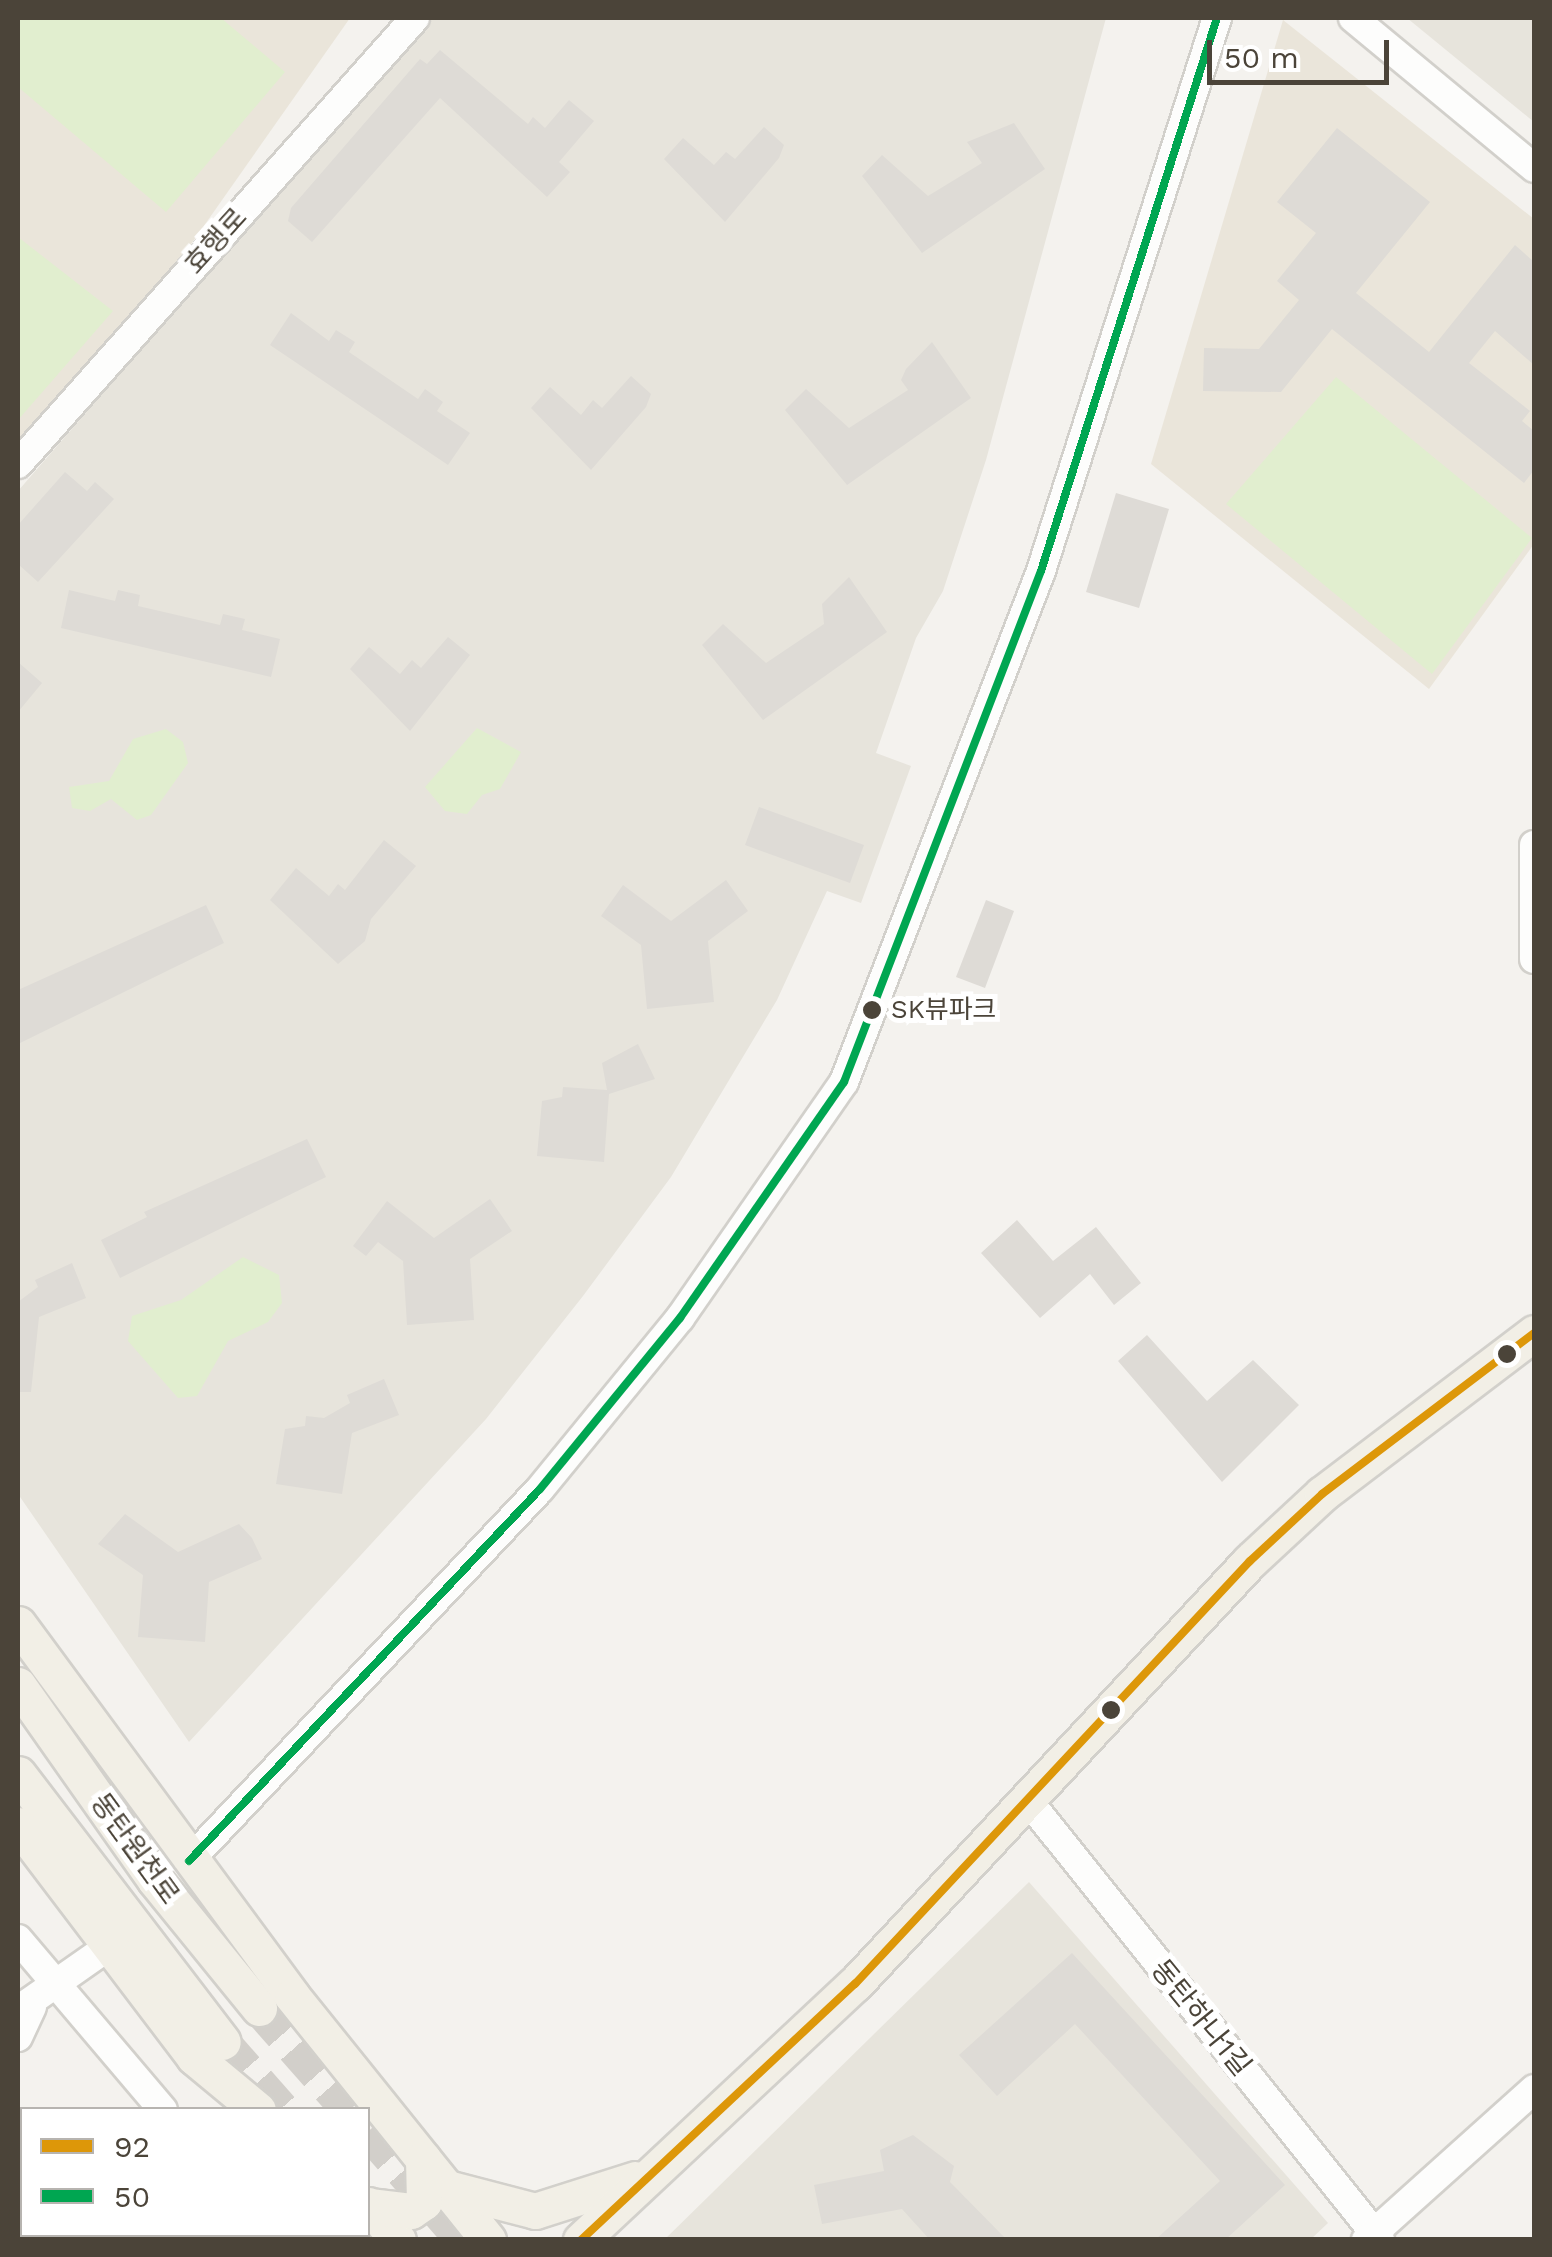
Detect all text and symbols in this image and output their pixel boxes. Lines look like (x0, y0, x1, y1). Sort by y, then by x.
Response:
scale bar (1212, 20, 1394, 82)
text: 50 m (1224, 40, 1299, 75)
street label: 효행로 (178, 201, 254, 281)
place label: SK뷰파크 (891, 994, 996, 1026)
marker: SK뷰파크 (862, 1000, 882, 1020)
unlabelled marker (1497, 1344, 1517, 1364)
unlabelled marker (1101, 1700, 1121, 1720)
street label: 동탄원천로 (84, 1787, 186, 1911)
street label: 동탄하나1길 (1144, 1953, 1258, 2083)
legend (20, 2107, 370, 2237)
text: 92 (114, 2129, 150, 2164)
text: 50 (114, 2179, 150, 2214)

